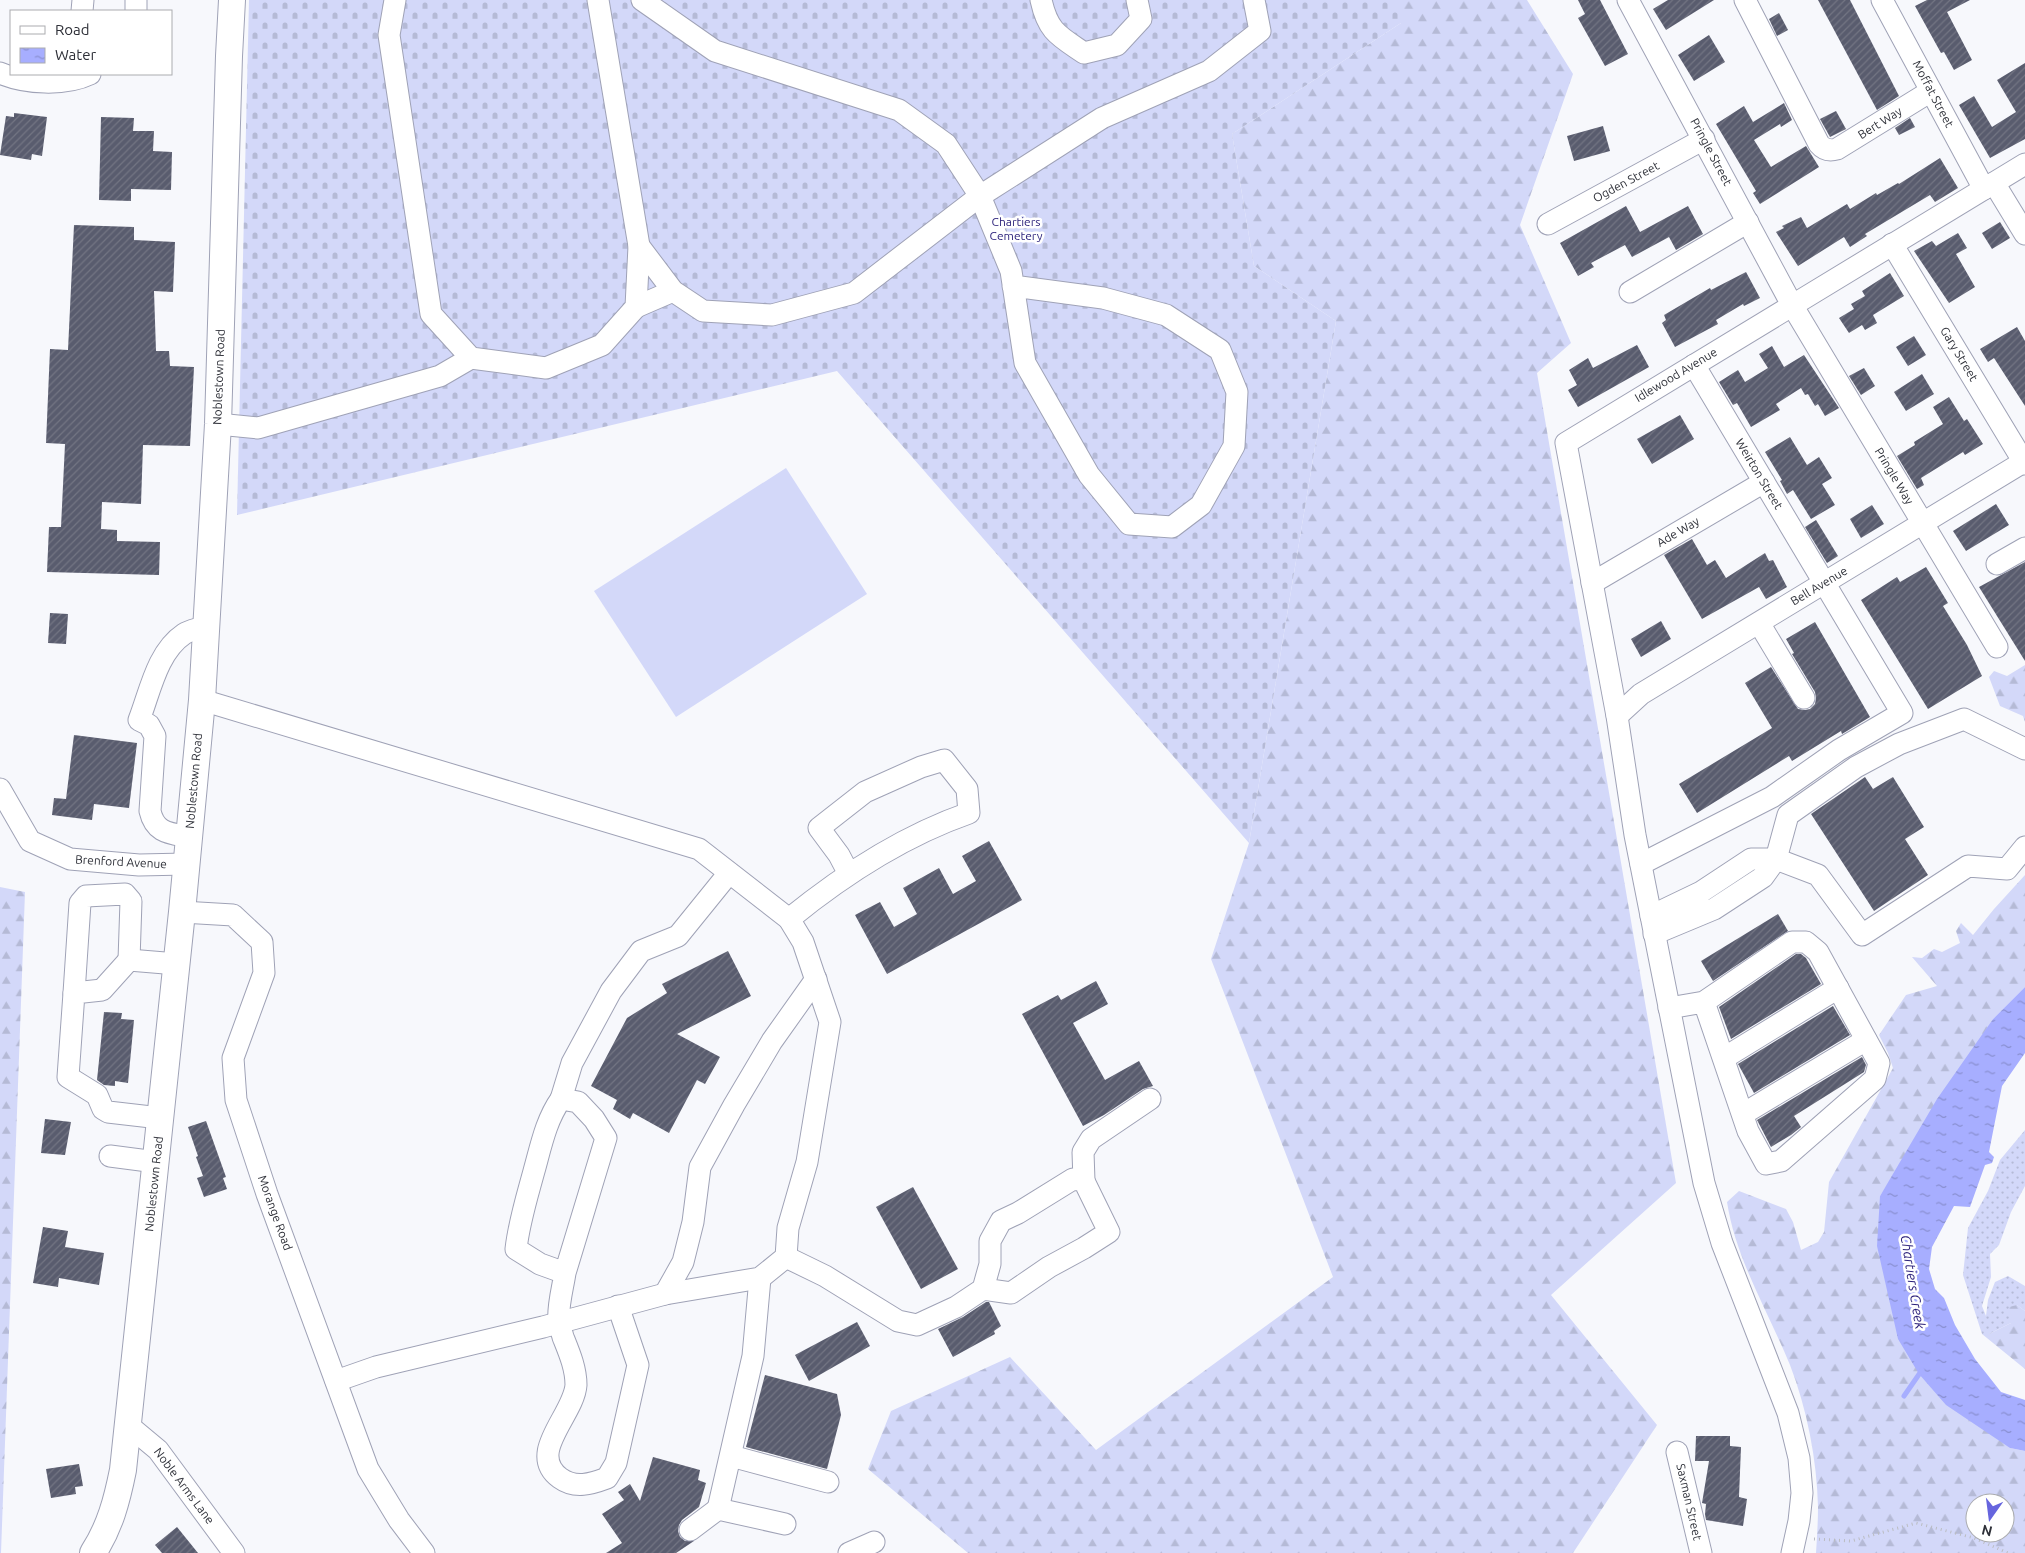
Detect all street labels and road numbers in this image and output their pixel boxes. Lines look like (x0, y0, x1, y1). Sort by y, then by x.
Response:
street label: Moffat Street (1910, 58, 1957, 130)
street label: Bert Way (1855, 104, 1904, 141)
street label: Pringle Street (1688, 116, 1735, 188)
street label: Ogden Street (1590, 159, 1661, 204)
street label: Gary Street (1938, 324, 1981, 383)
street label: Noblestown Road (210, 329, 227, 425)
street label: Idlewood Avenue (1632, 345, 1719, 404)
street label: Weirton Street (1733, 436, 1786, 512)
street label: Pringle Way (1872, 445, 1917, 507)
street label: Ade Way (1654, 514, 1702, 549)
street label: Bell Avenue (1788, 564, 1849, 608)
street label: Noblestown Road (183, 733, 204, 829)
street label: Brenford Avenue (75, 853, 167, 870)
street label: Noblestown Road (142, 1136, 165, 1232)
street label: Morange Road (256, 1174, 295, 1252)
street label: Noble Arms Lane (152, 1445, 217, 1526)
street label: Saxman Street (1674, 1462, 1705, 1542)

